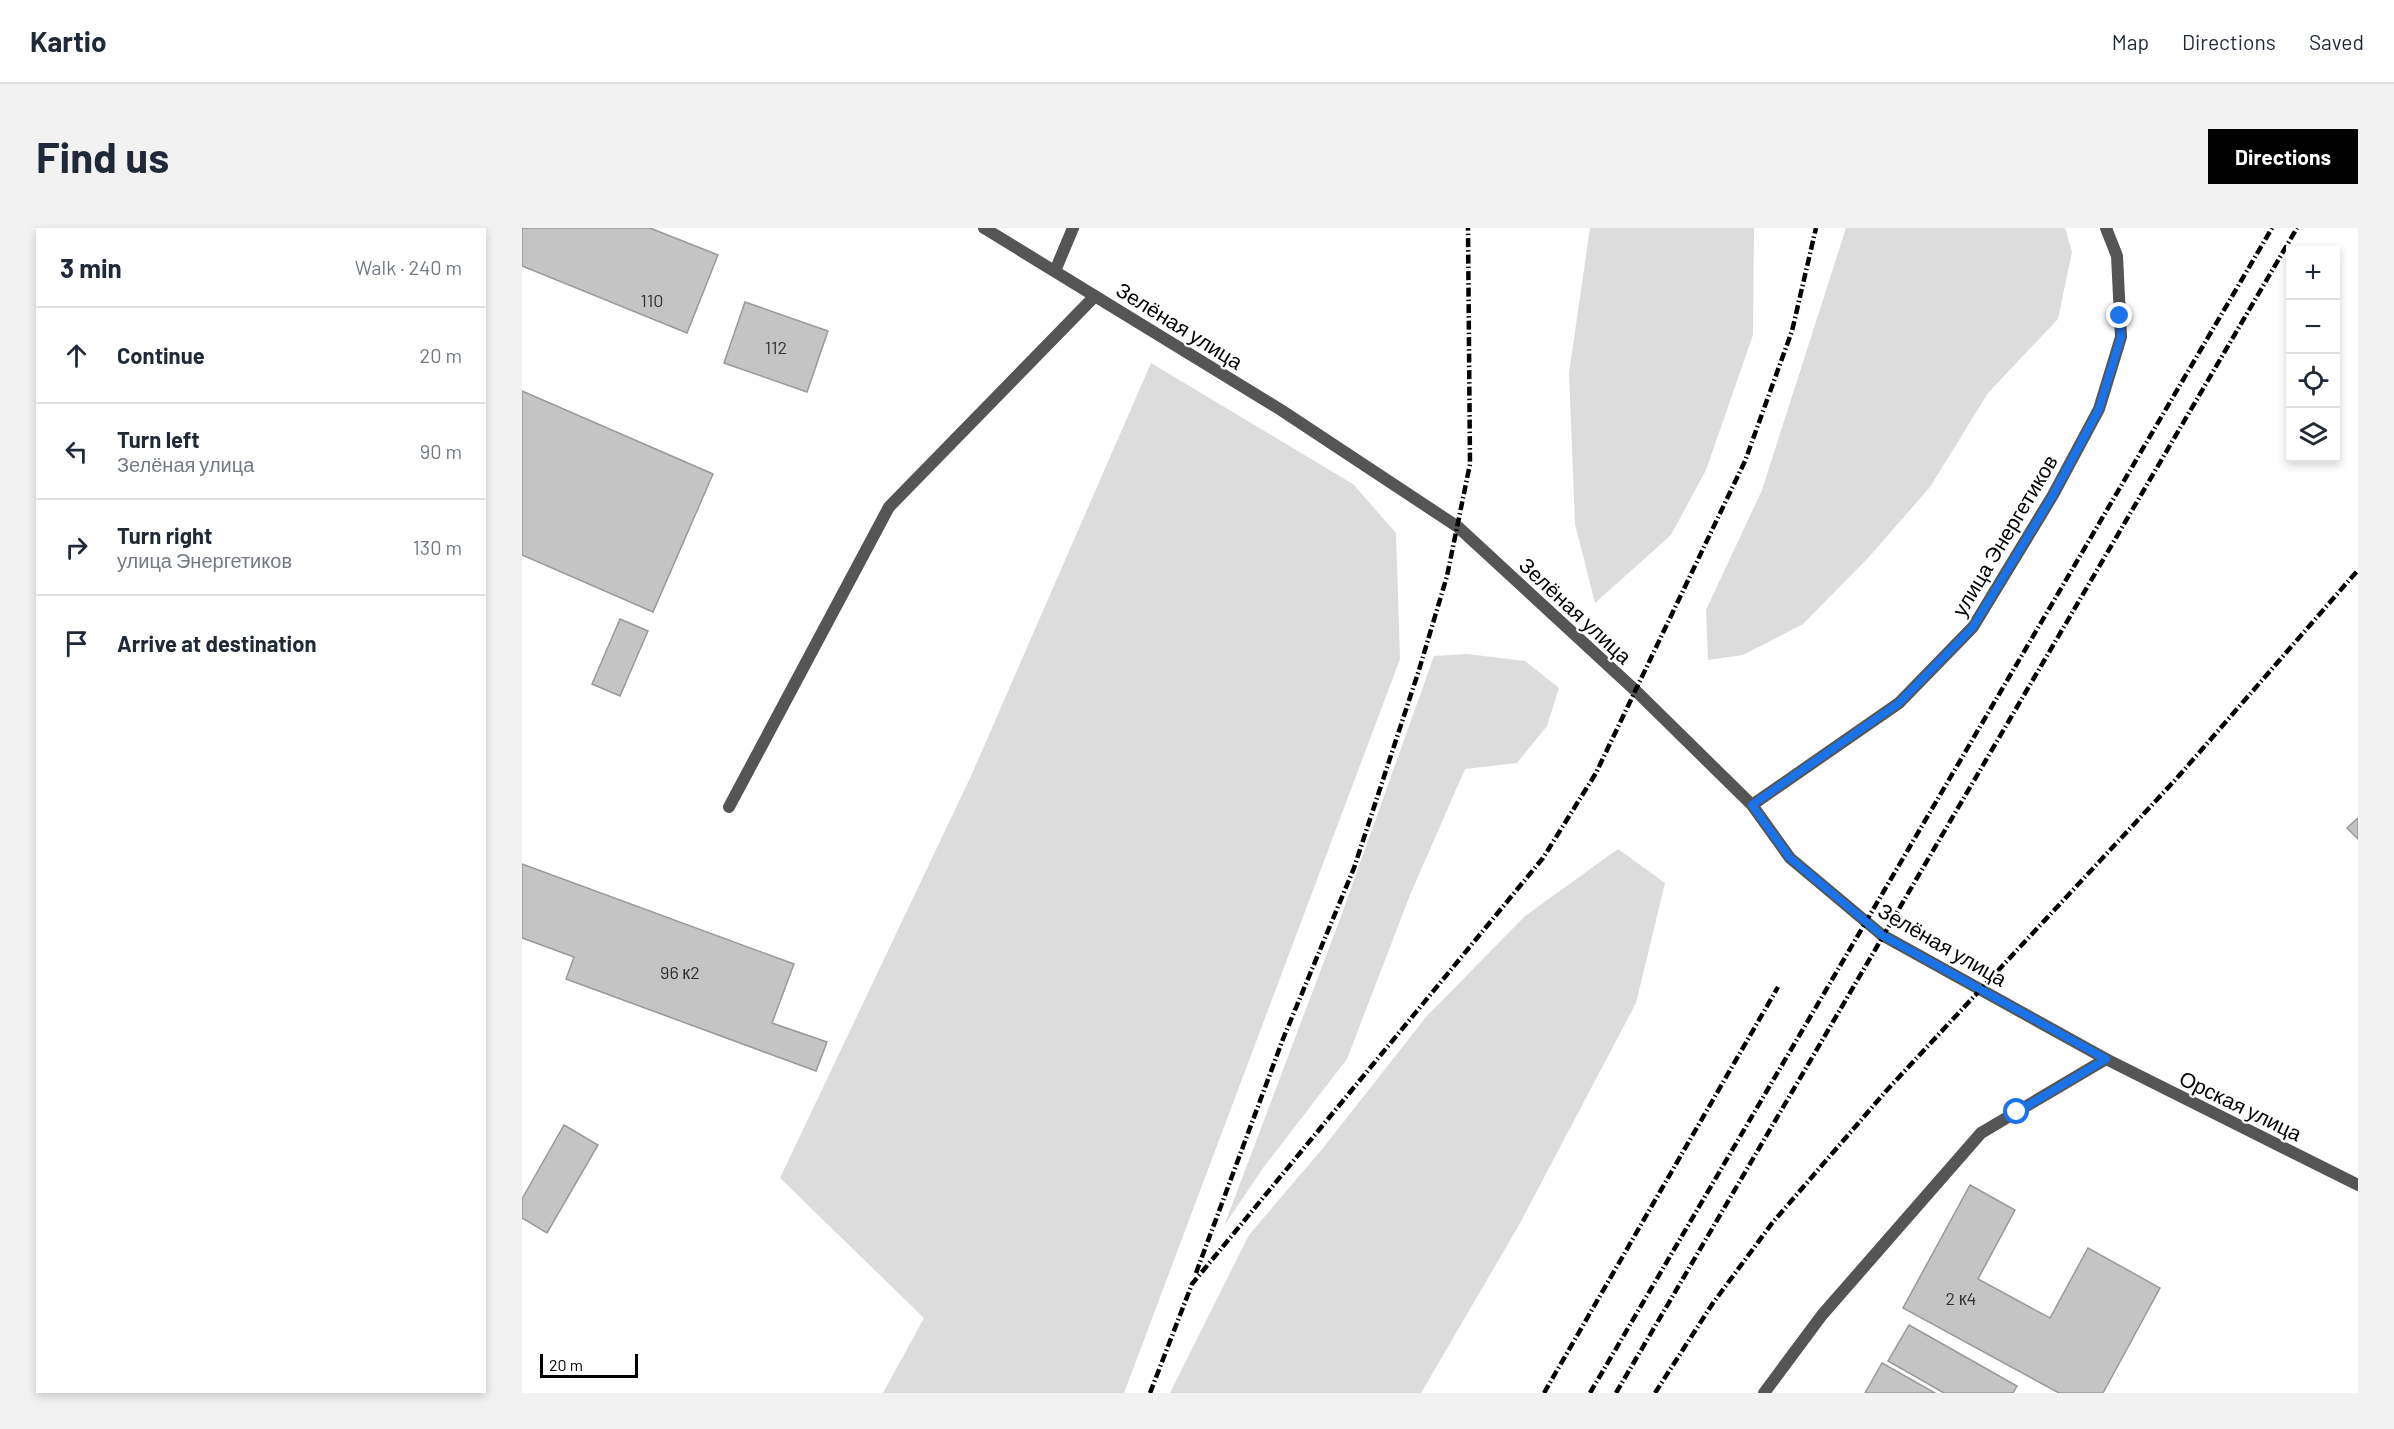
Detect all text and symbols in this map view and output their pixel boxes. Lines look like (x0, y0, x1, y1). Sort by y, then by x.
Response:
text: Kartio (30, 24, 107, 58)
text: Map (2112, 29, 2149, 54)
text: Directions (2182, 29, 2276, 54)
text: Saved (2309, 29, 2364, 54)
button: Directions (2208, 129, 2358, 184)
text: Find us (36, 131, 169, 181)
map controls (2286, 246, 2340, 462)
button: + (2286, 246, 2340, 300)
text: 3 min (60, 252, 122, 283)
text: Walk · 240 m (355, 255, 462, 279)
street label: Зелёная улица (1112, 276, 1248, 374)
house number: 110 (641, 289, 663, 311)
button: − (2286, 300, 2340, 354)
route end (2106, 302, 2132, 328)
house number: 112 (765, 336, 787, 358)
icon: ahead (60, 339, 93, 372)
text: Continue (117, 342, 205, 368)
text: 20 m (419, 343, 462, 367)
button: locate (2286, 354, 2340, 408)
button: layers (2286, 408, 2340, 462)
text: Turn left (117, 426, 200, 452)
icon: left (60, 435, 93, 468)
text: 90 m (420, 439, 462, 463)
street label: улица Энергетиков (1946, 450, 2062, 620)
text: Зелёная улица (117, 452, 254, 476)
text: Turn right (117, 522, 212, 548)
icon: right (60, 531, 93, 564)
text: 130 m (413, 535, 462, 559)
text: улица Энергетиков (117, 548, 292, 572)
street label: Зелёная улица (1515, 552, 1637, 669)
icon: arrive (60, 627, 93, 660)
text: Arrive at destination (117, 630, 316, 656)
street label: Зелёная улица (1874, 897, 2012, 991)
house number: 96 к2 (660, 961, 700, 983)
street label: Орская улица (2176, 1065, 2307, 1146)
route start (2003, 1098, 2029, 1124)
house number: 2 к4 (1945, 1287, 1977, 1309)
scale bar (540, 1351, 638, 1378)
text: 20 m (549, 1355, 583, 1374)

